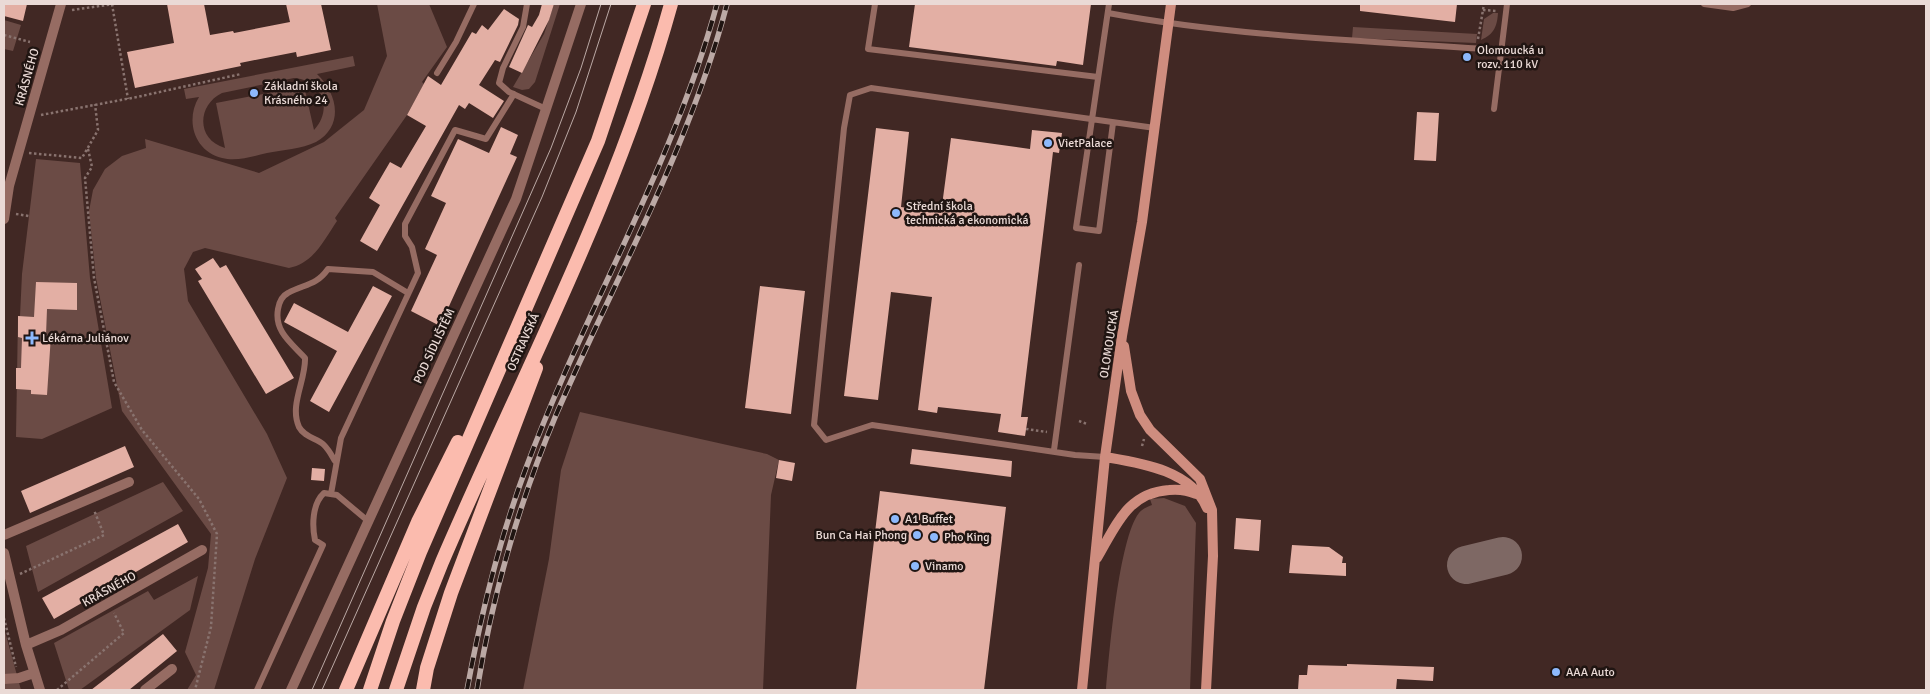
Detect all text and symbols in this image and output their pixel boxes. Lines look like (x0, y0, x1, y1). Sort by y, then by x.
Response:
place label: Olomoucká u rozv. 110 kV (1477, 43, 1544, 72)
street label: KRÁSNÉHO (12, 46, 43, 108)
marker: Olomoucká u rozv. 110 kV (1461, 51, 1473, 63)
place label: Základní škola Krásného 24 (264, 79, 338, 108)
marker: Základní škola Krásného 24 (248, 87, 260, 99)
place label: VietPalace (1058, 136, 1112, 151)
marker: VietPalace (1042, 137, 1054, 149)
place label: Střední škola technická a ekonomická (906, 199, 1029, 228)
marker: Střední škola technická a ekonomická (890, 207, 902, 219)
street label: POD SÍDLIŠTĚM (410, 306, 458, 386)
street label: OLOMOUCKÁ (1097, 308, 1122, 379)
street label: OSTRAVSKÁ (504, 310, 543, 374)
place label: Lékárna Juliánov (42, 331, 129, 346)
marker: Lékárna Juliánov (26, 332, 38, 344)
place label: A1 Buffet (905, 512, 953, 527)
marker: A1 Buffet (889, 513, 901, 525)
place label: Bun Ca Hai Phong (816, 528, 907, 543)
marker: Bun Ca Hai Phong (911, 529, 923, 541)
place label: Pho King (944, 530, 990, 545)
marker: Pho King (928, 531, 940, 543)
place label: Vinamo (925, 559, 964, 574)
marker: Vinamo (909, 560, 921, 572)
street label: KRÁSNÉHO (80, 568, 139, 610)
place label: AAA Auto (1566, 665, 1615, 680)
marker: AAA Auto (1550, 666, 1562, 678)

